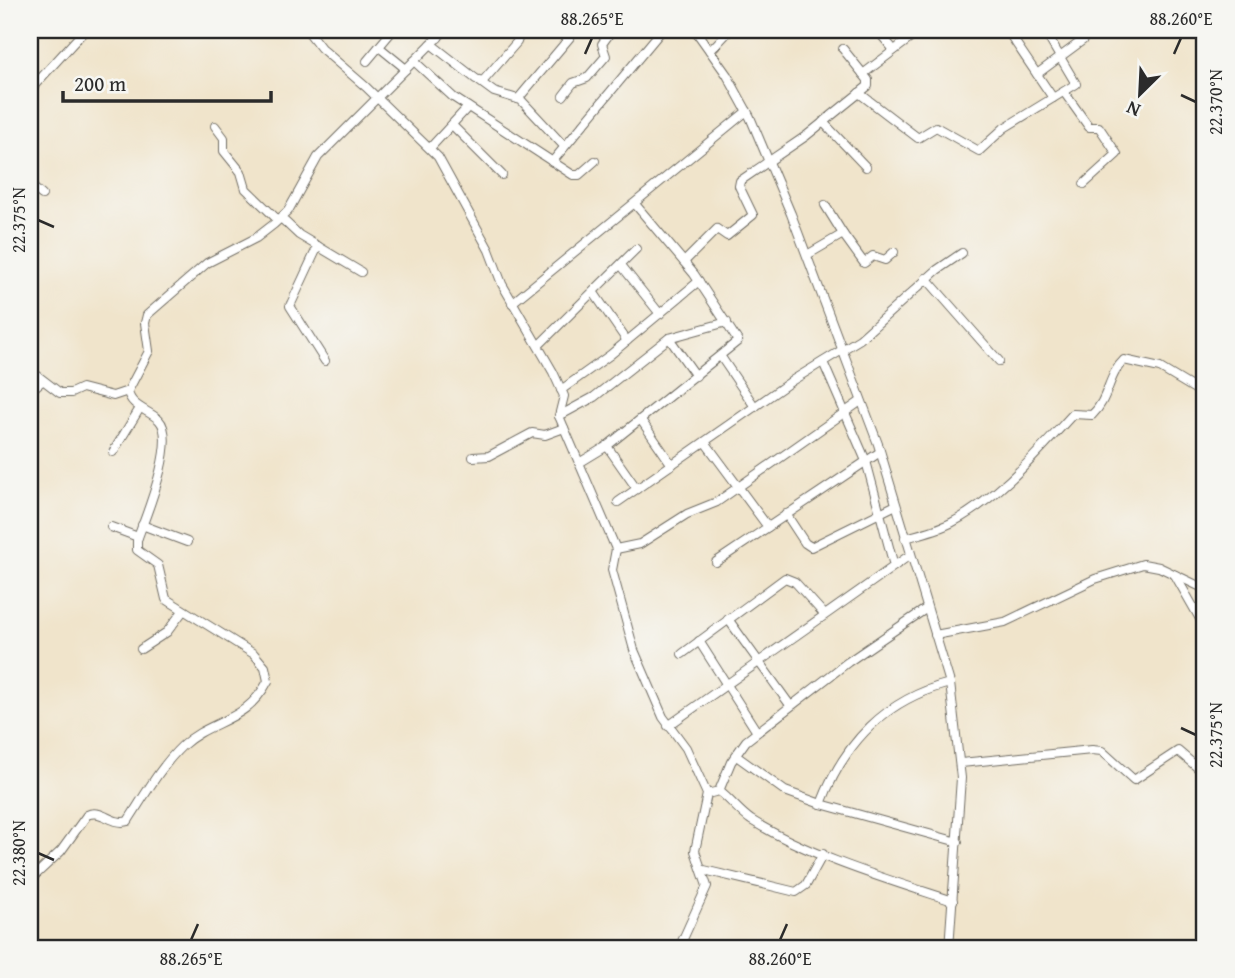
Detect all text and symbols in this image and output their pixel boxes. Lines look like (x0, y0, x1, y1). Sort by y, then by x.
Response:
text: 88.265°E (560, 5, 624, 32)
text: 88.260°E (1149, 5, 1213, 32)
scale bar (63, 60, 271, 104)
north arrow (1106, 60, 1176, 130)
text: 200 m (74, 68, 126, 99)
text: 22.370°N (1202, 69, 1229, 135)
text: N (1121, 94, 1145, 125)
text: 22.375°N (5, 187, 32, 253)
text: 22.375°N (1202, 702, 1229, 768)
text: 22.380°N (5, 820, 32, 886)
text: 88.265°E (159, 945, 223, 972)
text: 88.260°E (748, 945, 812, 972)

